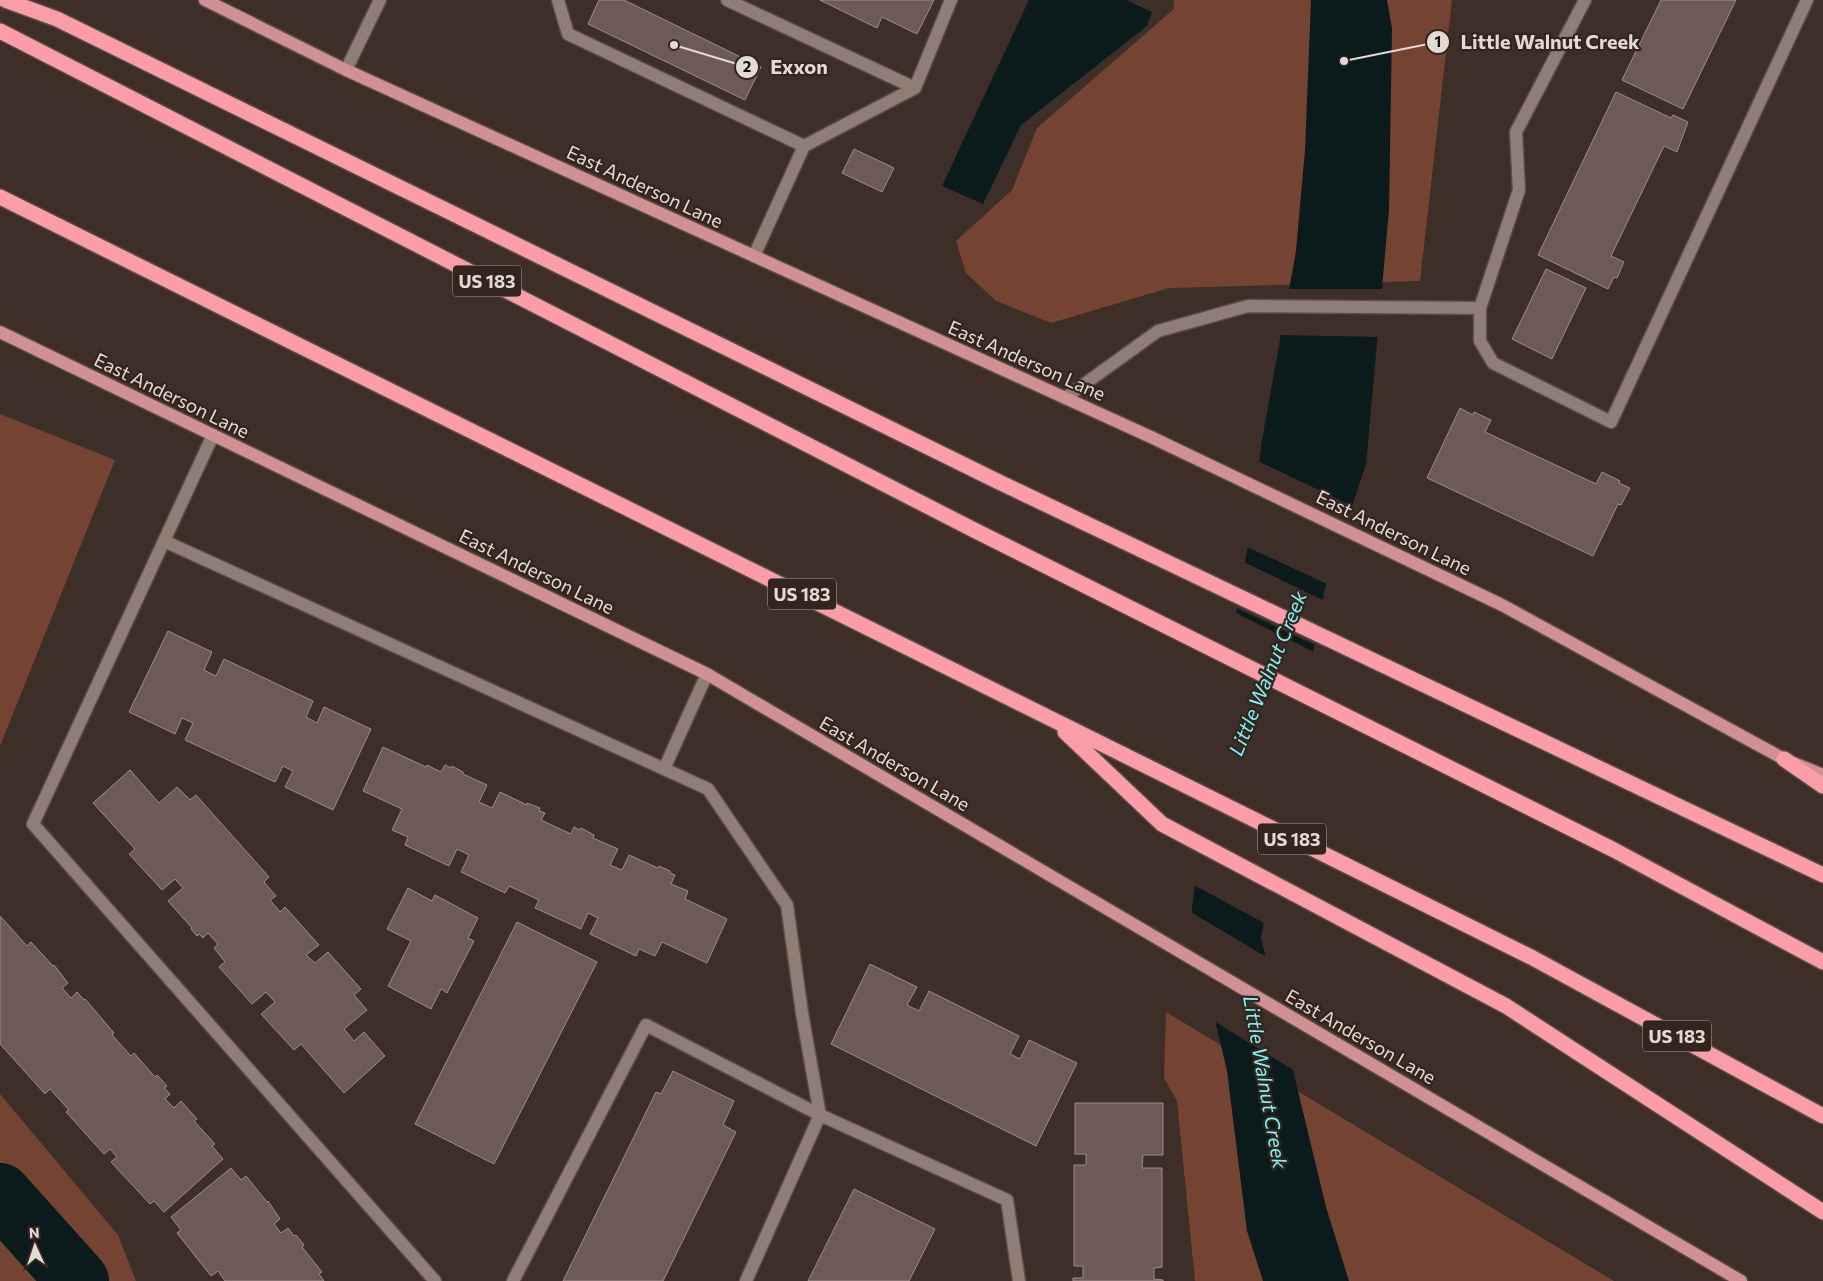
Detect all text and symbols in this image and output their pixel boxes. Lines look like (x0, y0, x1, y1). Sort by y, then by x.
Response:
callout: Little Walnut Creek (1425, 24, 1650, 59)
text: Little Walnut Creek (1460, 29, 1640, 53)
text: 1 (1435, 32, 1441, 50)
callout: Exxon (735, 50, 838, 85)
text: Exxon (770, 54, 828, 78)
text: 2 (743, 57, 751, 75)
street label: East Anderson Lane (563, 140, 727, 232)
road number: US 183 (453, 266, 521, 296)
street label: East Anderson Lane (945, 315, 1109, 405)
street label: East Anderson Lane (91, 347, 253, 443)
street label: East Anderson Lane (1313, 484, 1475, 580)
street label: East Anderson Lane (456, 523, 618, 619)
road number: US 183 (768, 578, 836, 610)
water label: Little Walnut Creek (1223, 586, 1311, 759)
street label: East Anderson Lane (816, 711, 974, 815)
road number: US 183 (1258, 824, 1326, 854)
street label: East Anderson Lane (1282, 984, 1440, 1088)
water label: Little Walnut Creek (1239, 994, 1293, 1172)
road number: US 183 (1643, 1020, 1711, 1052)
north arrow (10, 1221, 60, 1271)
text: N (29, 1224, 40, 1241)

